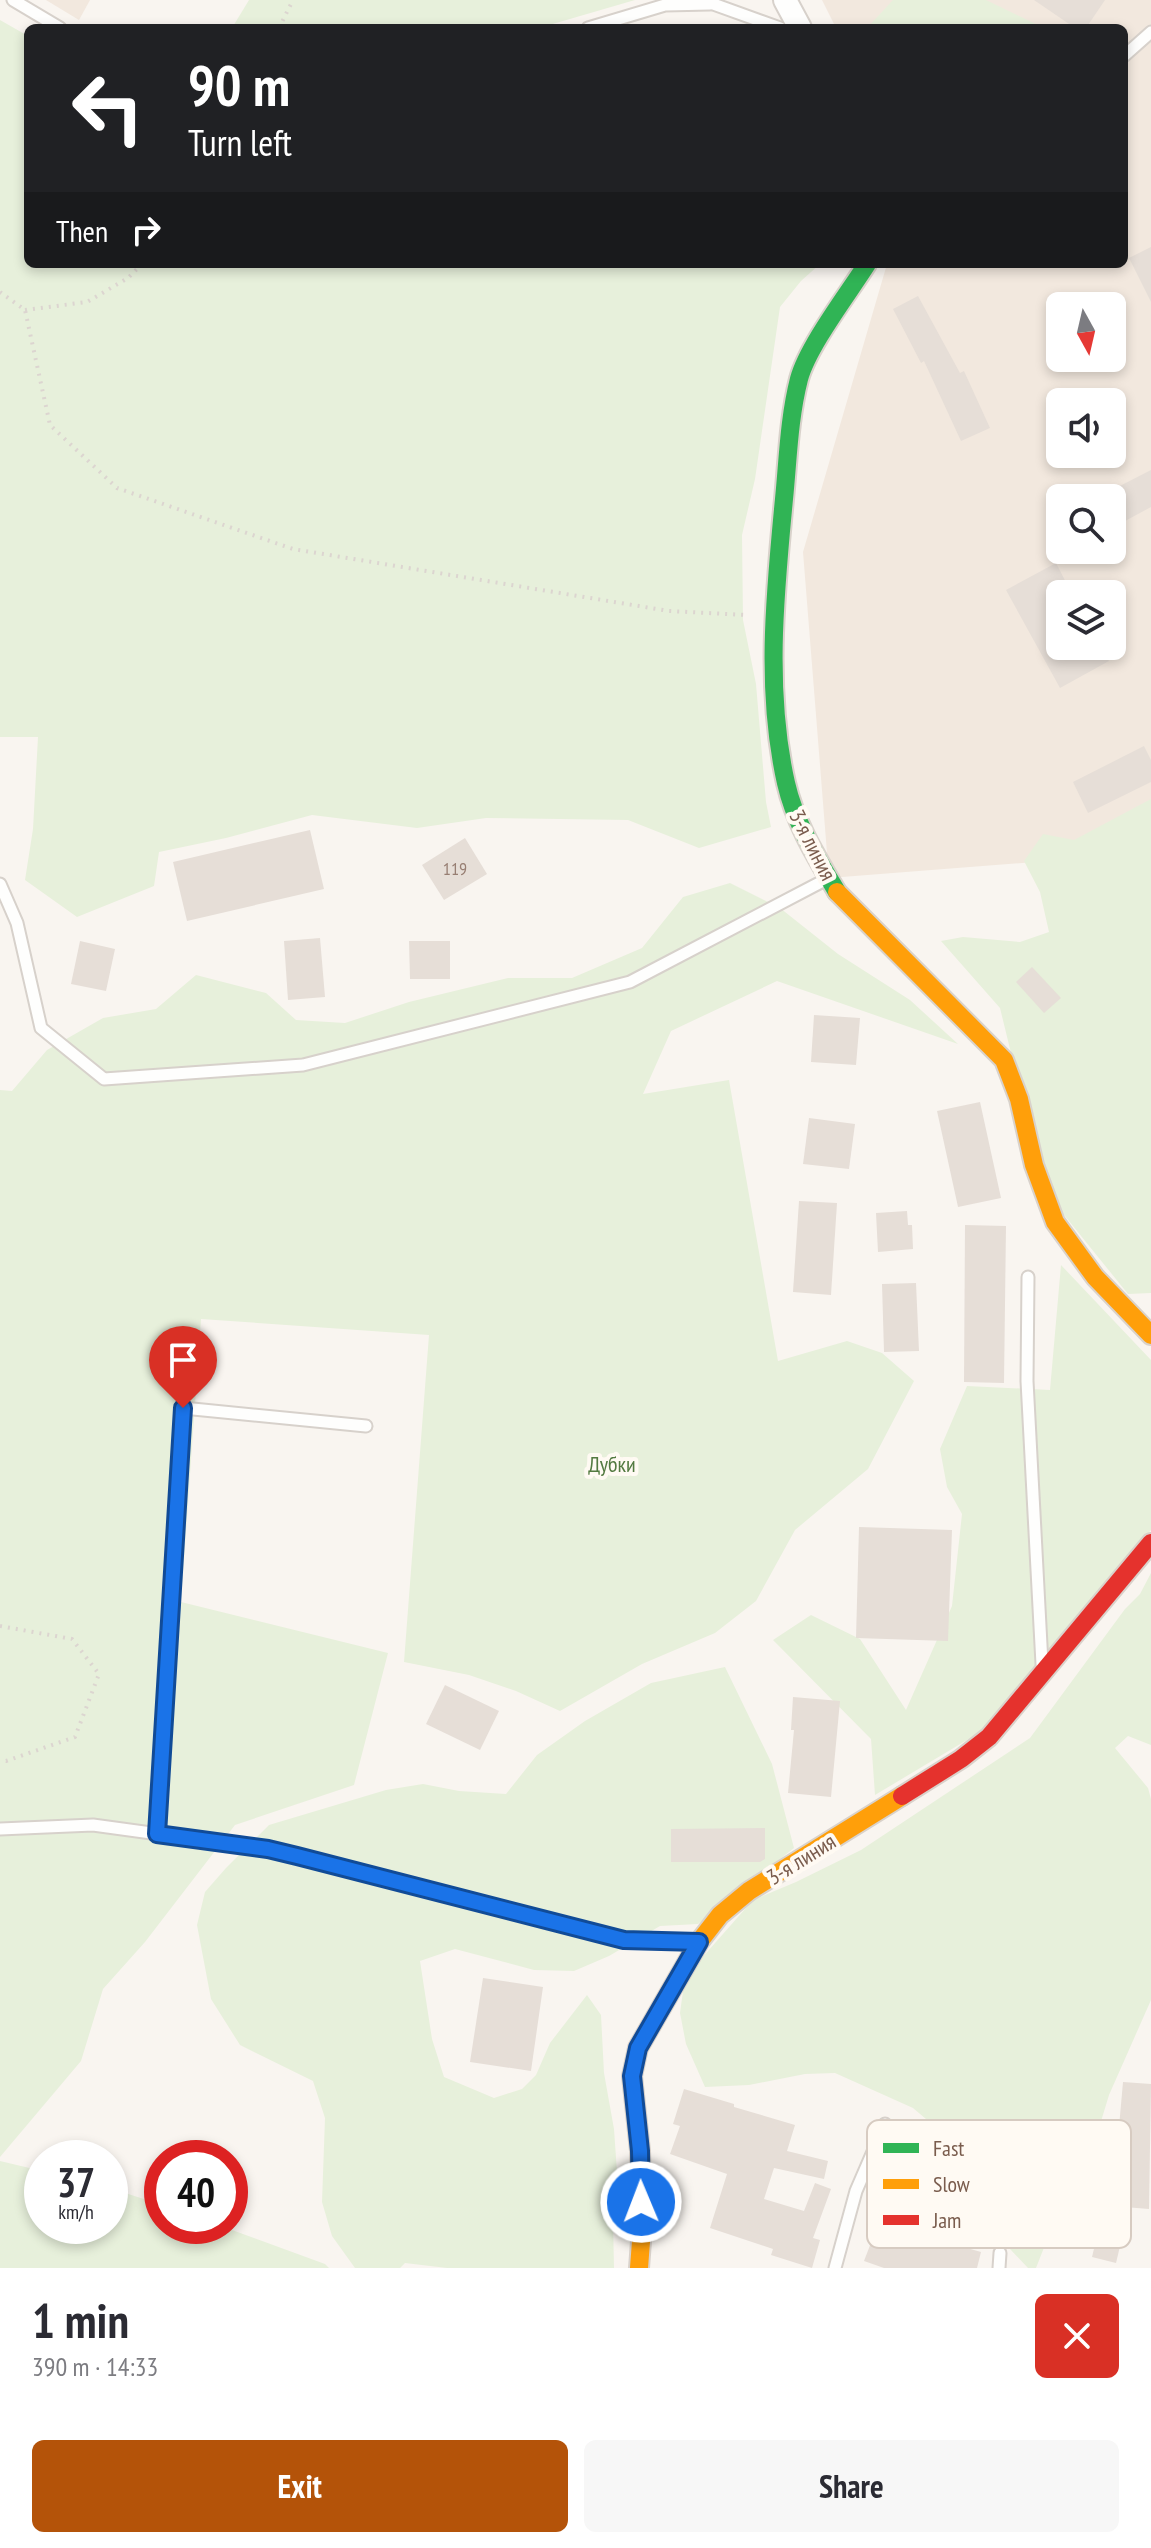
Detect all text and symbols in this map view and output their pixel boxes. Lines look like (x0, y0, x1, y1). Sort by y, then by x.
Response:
text: 90 m (188, 49, 290, 121)
icon: left (56, 56, 160, 160)
text: Turn left (188, 119, 292, 166)
icon: right (124, 208, 168, 252)
text: Then (56, 211, 108, 250)
north arrow (1046, 292, 1126, 372)
map controls (1046, 292, 1126, 660)
button: sound (1046, 388, 1126, 468)
button: search (1046, 484, 1126, 564)
button: layers (1046, 580, 1126, 660)
street label: 3-я линия (783, 805, 843, 885)
house number: 119 (443, 857, 467, 880)
pin (149, 1326, 217, 1408)
icon: arrive (161, 1338, 205, 1382)
park label: Дубки (588, 1450, 636, 1478)
street label: 3-я линия (761, 1827, 841, 1891)
legend (867, 2120, 1131, 2248)
text: Fast (933, 2134, 964, 2162)
speed limit sign: 40 (144, 2140, 248, 2244)
text: 37 (57, 2156, 95, 2208)
position arrow (599, 2160, 683, 2244)
text: Slow (933, 2170, 970, 2198)
text: km/h (58, 2199, 94, 2225)
text: Jam (932, 2206, 961, 2234)
text: 1 min (32, 2289, 129, 2351)
button: close (1035, 2294, 1119, 2378)
text: 390 m · 14:33 (32, 2350, 158, 2383)
button: Exit (32, 2440, 568, 2532)
button: Share (584, 2440, 1119, 2532)

